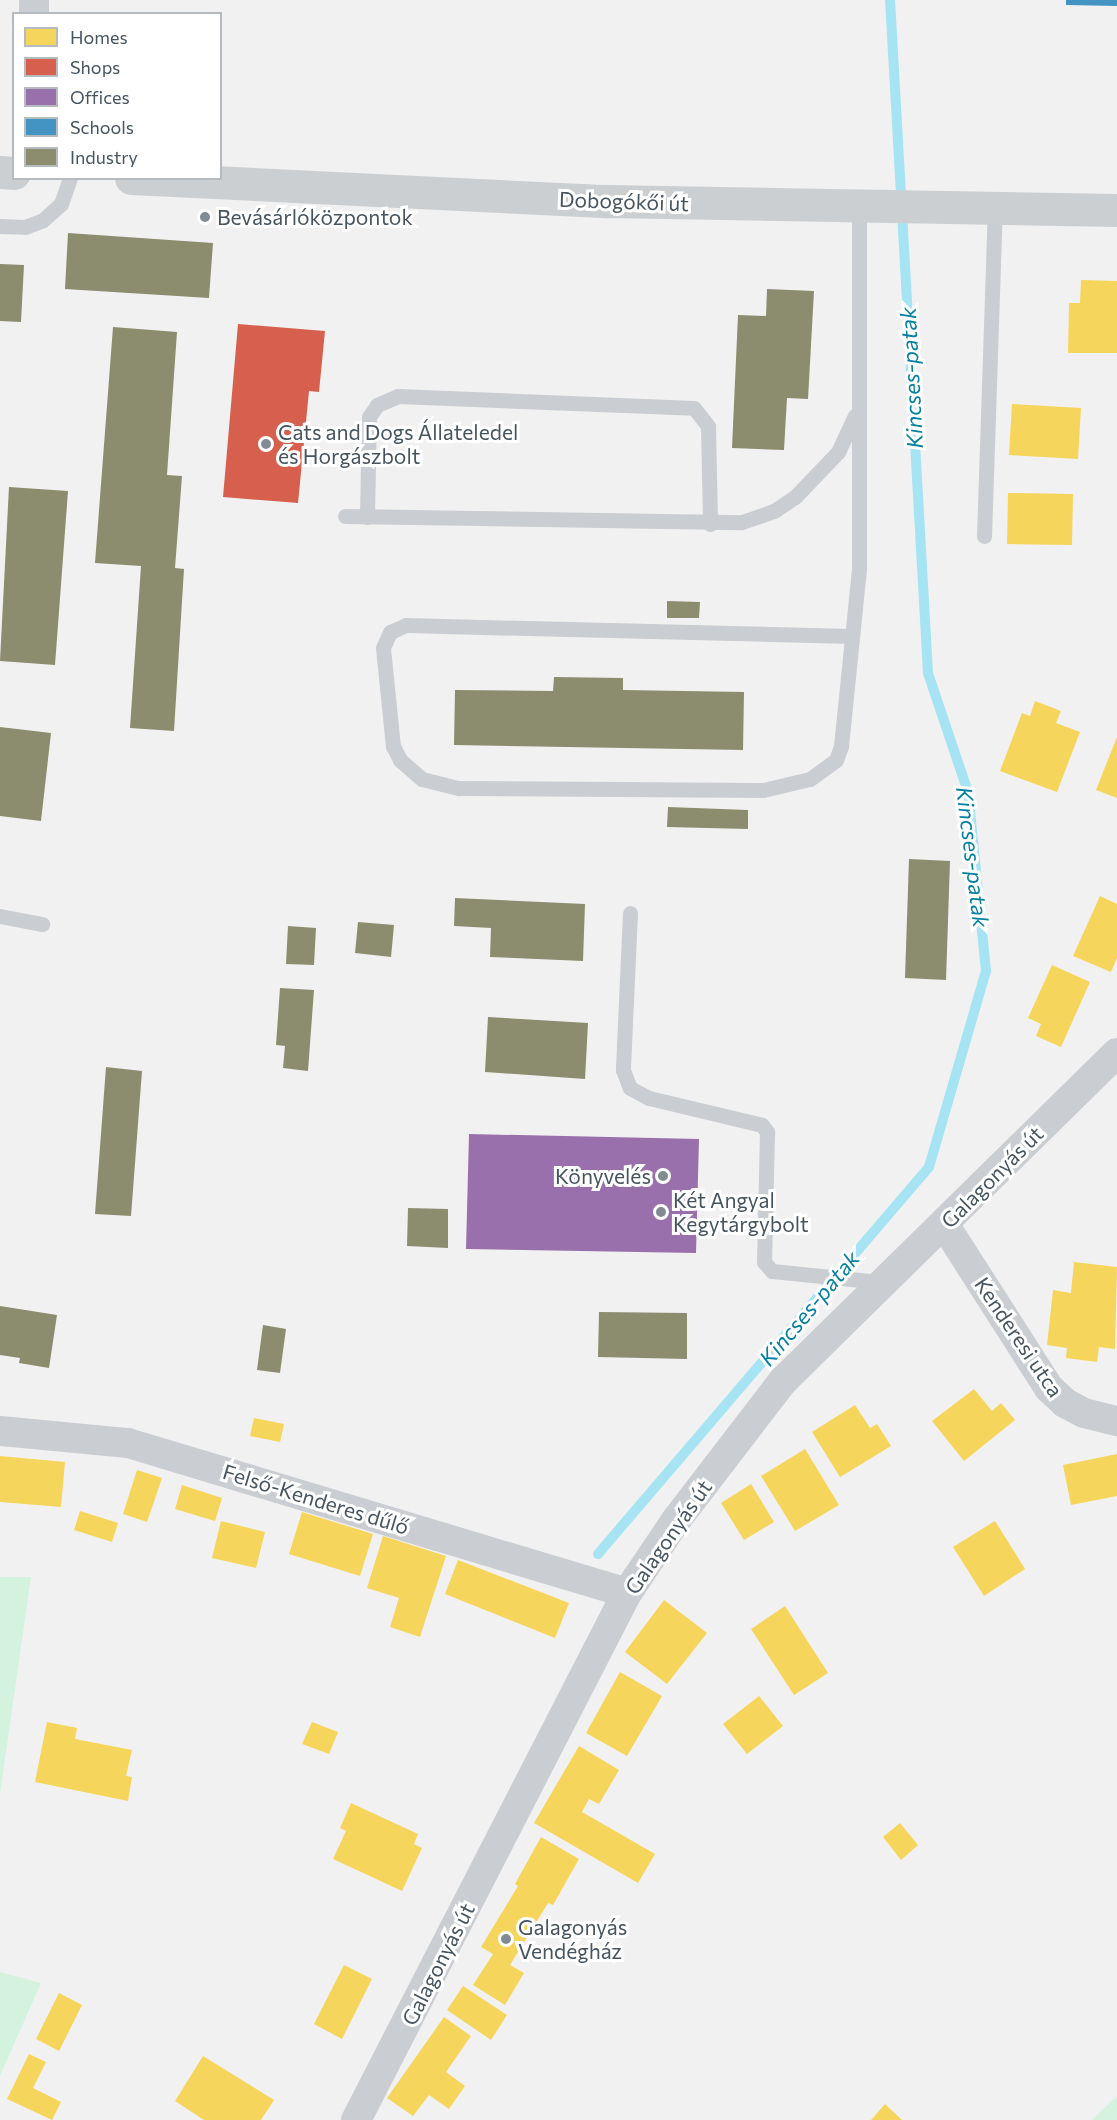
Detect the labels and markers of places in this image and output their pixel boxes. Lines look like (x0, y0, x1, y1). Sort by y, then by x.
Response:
place label: Bevásárlóközpontok (217, 204, 413, 230)
marker: Bevásárlóközpontok (198, 210, 212, 224)
place label: Cats and Dogs Állateledel és Horgászbolt (278, 419, 518, 469)
marker: Cats and Dogs Állateledel és Horgászbolt (259, 437, 273, 451)
place label: Könyvelés (555, 1163, 651, 1189)
marker: Könyvelés (656, 1169, 670, 1183)
place label: Két Angyal Kegytárgybolt (673, 1187, 809, 1237)
marker: Két Angyal Kegytárgybolt (654, 1205, 668, 1219)
place label: Galagonyás Vendégház (518, 1914, 627, 1964)
marker: Galagonyás Vendégház (499, 1932, 513, 1946)

